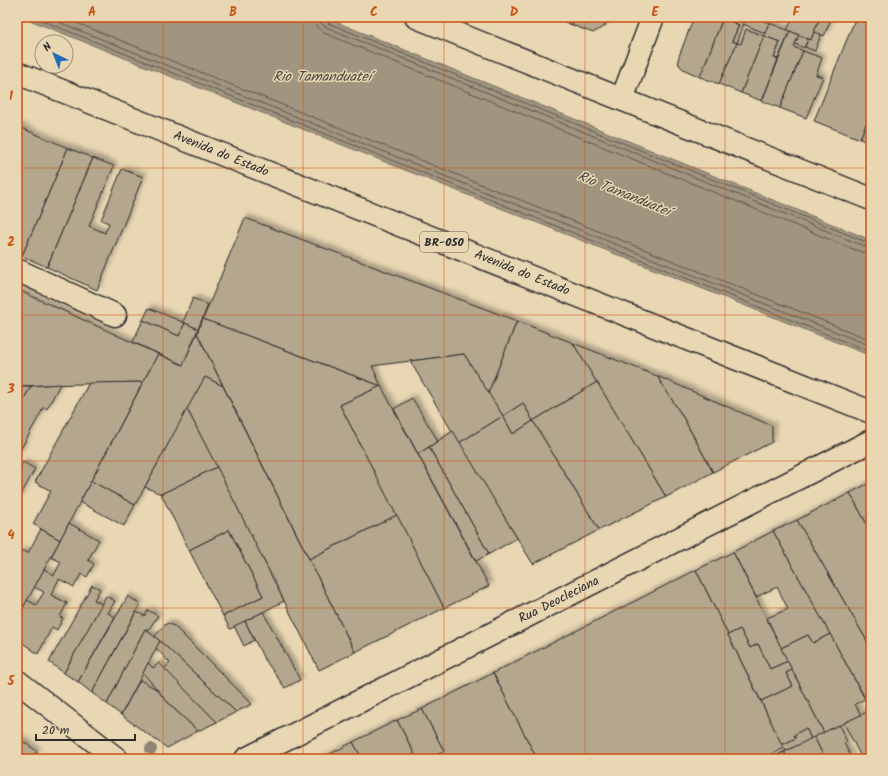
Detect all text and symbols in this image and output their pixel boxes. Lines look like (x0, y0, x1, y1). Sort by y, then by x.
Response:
text: A (88, 2, 96, 23)
text: B (229, 2, 237, 23)
text: C (370, 2, 378, 23)
text: D (510, 2, 519, 23)
text: E (651, 2, 659, 23)
text: F (792, 2, 800, 23)
north arrow (34, 34, 74, 74)
text: N (39, 38, 57, 56)
water label: Rio Tamanduateí (273, 66, 376, 88)
text: 1 (9, 86, 13, 107)
street label: Avenida do Estado (170, 125, 272, 183)
water label: Rio Tamanduateí (574, 165, 678, 224)
text: 2 (7, 232, 15, 253)
road number: BR-050 (420, 232, 468, 252)
street label: Avenida do Estado (471, 244, 573, 302)
text: 3 (6, 379, 15, 400)
text: 4 (7, 525, 15, 546)
street label: Rua Deocleciana (515, 571, 603, 629)
text: 5 (7, 671, 16, 692)
scale bar (36, 716, 135, 742)
text: 20 m (42, 721, 70, 740)

